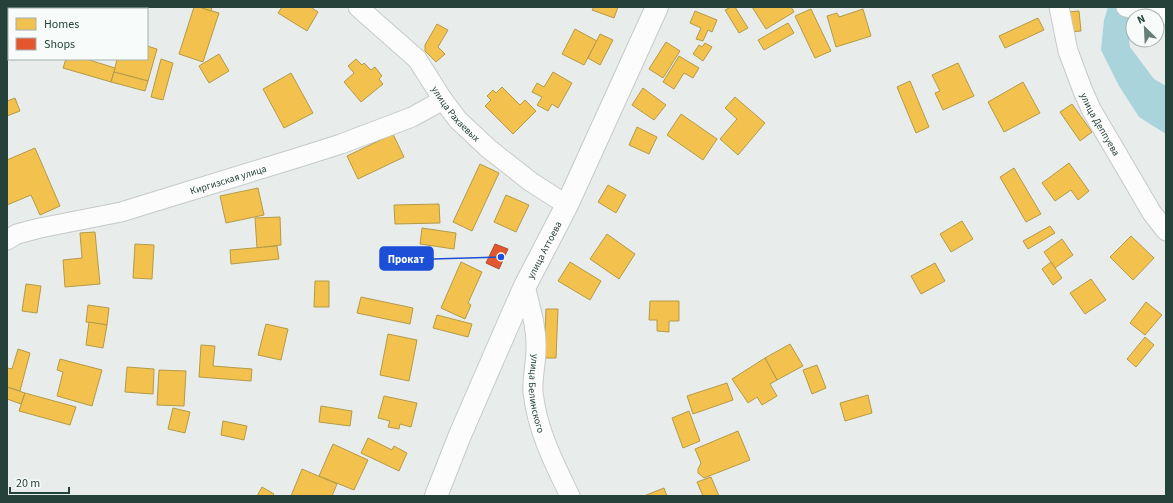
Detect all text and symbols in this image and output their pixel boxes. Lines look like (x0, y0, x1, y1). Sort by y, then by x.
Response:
legend (8, 8, 148, 60)
north arrow (1125, 8, 1165, 48)
text: N (1135, 11, 1148, 28)
text: Homes (44, 16, 79, 33)
text: Shops (44, 36, 75, 53)
street label: улица Рахаевых (428, 83, 483, 146)
street label: улица Деппуева (1077, 90, 1123, 159)
street label: Киргизская улица (188, 162, 268, 198)
street label: улица Аттоева (524, 219, 565, 281)
callout: Прокат (380, 247, 433, 270)
text: Прокат (388, 252, 425, 267)
street label: улица Белинского (525, 354, 548, 435)
scale bar (10, 469, 69, 495)
text: 20 m (16, 475, 40, 492)

